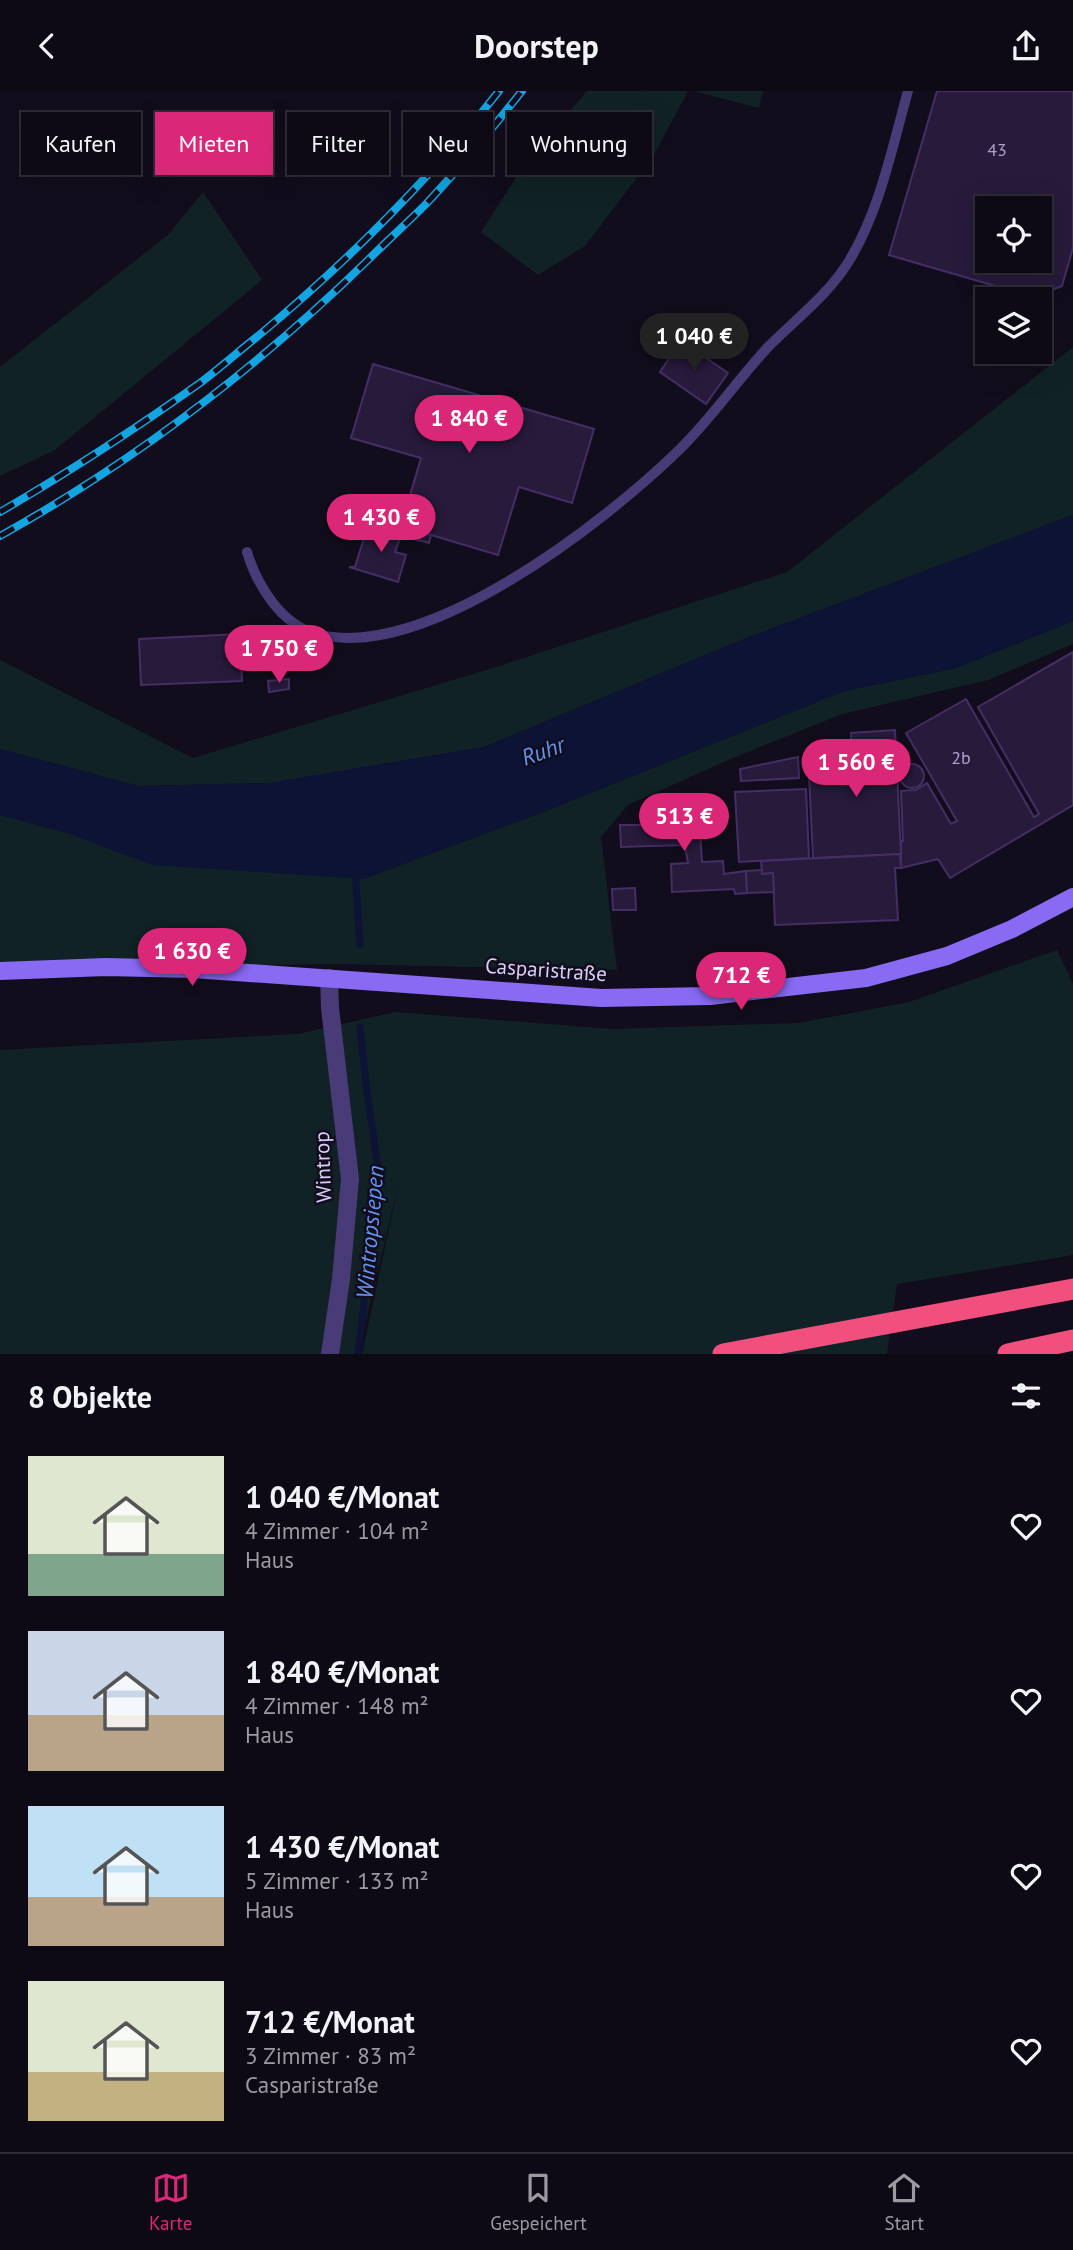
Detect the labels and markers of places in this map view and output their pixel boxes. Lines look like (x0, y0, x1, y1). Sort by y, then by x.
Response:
pin: 1 040 € (629, 313, 759, 373)
pin: 1 840 € (404, 395, 534, 455)
pin: 1 430 € (316, 495, 446, 554)
pin: 1 750 € (214, 625, 344, 685)
pin: 1 560 € (791, 739, 921, 799)
pin: 513 € (635, 793, 733, 853)
pin: 1 630 € (127, 929, 257, 988)
pin: 712 € (692, 953, 790, 1012)

